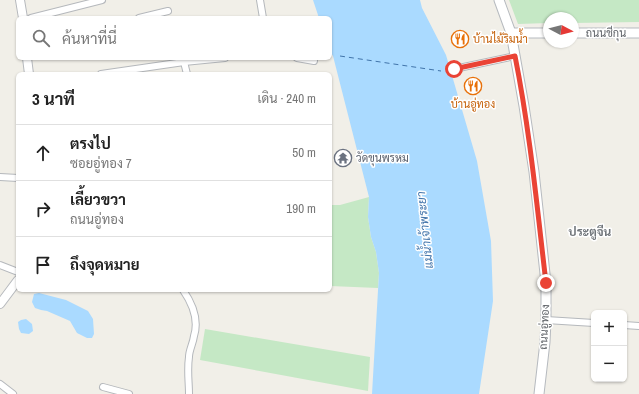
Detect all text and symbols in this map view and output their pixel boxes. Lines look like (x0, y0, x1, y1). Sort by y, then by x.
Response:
north arrow (543, 12, 579, 48)
search box (16, 16, 332, 60)
street label: ถนนชีกุน (586, 25, 626, 42)
icon: search (30, 27, 52, 49)
text: ค้นหาที่นี่ (62, 28, 117, 49)
place label: บ้านไม้ริมน้ำ (473, 28, 528, 46)
restaurant icon: บ้านไม้ริมน้ำ (450, 29, 470, 49)
route start (445, 60, 463, 78)
restaurant icon: บ้านอู่ทอง (463, 76, 483, 96)
text: 3 นาที (32, 87, 75, 110)
text: เดิน · 240 m (257, 90, 316, 107)
place label: บ้านอู่ทอง (451, 97, 495, 112)
text: ตรงไป (70, 133, 111, 154)
icon: ahead (32, 142, 54, 164)
text: 50 m (292, 144, 316, 161)
temple icon: วัดขุนพรหม (333, 148, 353, 168)
place label: วัดขุนพรหม (356, 151, 409, 167)
text: ซอยอู่ทอง 7 (70, 155, 132, 172)
text: เลี้ยวขวา (70, 189, 126, 210)
water label: แม่น้ำเจ้าพระยา (410, 190, 437, 270)
icon: right (32, 198, 54, 220)
text: 190 m (286, 200, 316, 217)
text: ถนนอู่ทอง (70, 211, 124, 228)
district label: ประตูจีน (569, 224, 612, 240)
icon: arrive (32, 254, 54, 276)
text: ถึงจุดหมาย (70, 254, 140, 275)
route end (537, 274, 555, 292)
street label: ถนนอู่ทอง (536, 304, 553, 350)
map controls (591, 310, 627, 382)
button: + (591, 310, 627, 346)
button: − (591, 346, 627, 382)

